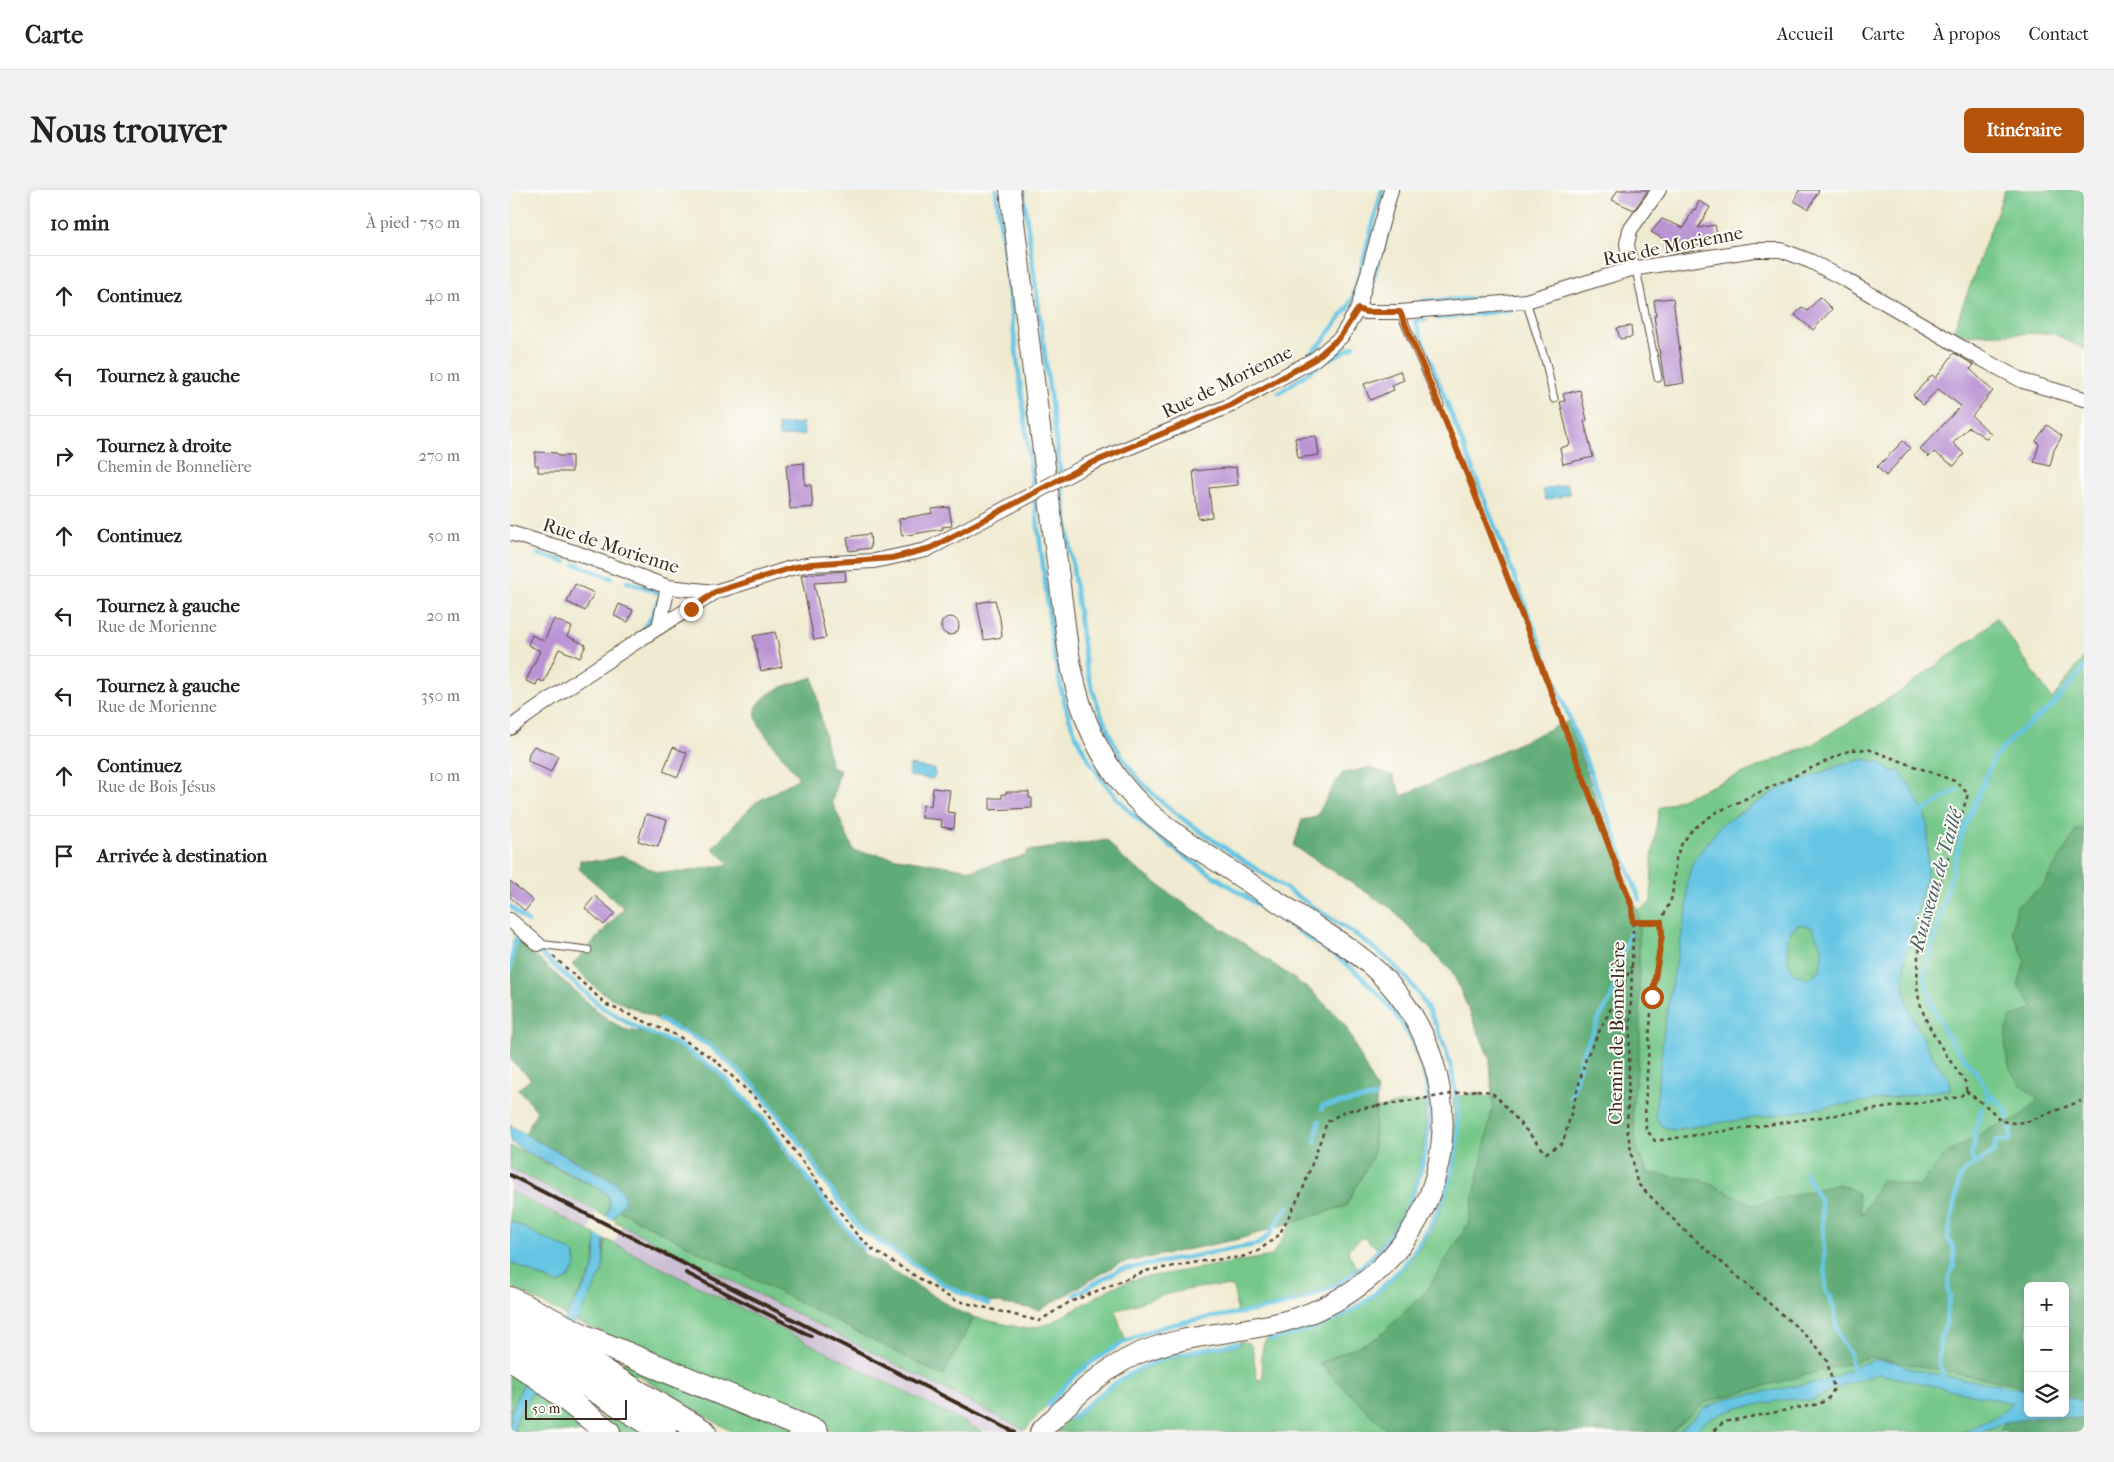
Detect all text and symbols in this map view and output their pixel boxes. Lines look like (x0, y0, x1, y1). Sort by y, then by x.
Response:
text: Carte (25, 21, 83, 49)
text: Accueil (1777, 24, 1834, 45)
text: Carte (1862, 24, 1905, 45)
text: À propos (1933, 24, 2000, 45)
text: Contact (2028, 24, 2089, 45)
button: Itinéraire (1964, 108, 2084, 153)
text: Nous trouver (30, 110, 227, 151)
text: 10 min (50, 211, 109, 235)
text: À pied · 750 m (366, 213, 460, 232)
street label: Rue de Morienne (1601, 222, 1745, 270)
icon: ahead (50, 282, 78, 310)
text: Continuez (97, 285, 182, 307)
text: 40 m (425, 286, 460, 305)
street label: Rue de Morienne (1158, 341, 1296, 423)
icon: left (50, 362, 78, 390)
text: Tournez à gauche (97, 365, 240, 387)
text: 10 m (429, 366, 460, 385)
text: Tournez à droite (97, 435, 231, 457)
icon: right (50, 442, 78, 470)
text: 270 m (419, 446, 460, 465)
text: Chemin de Bonnelière (97, 457, 252, 476)
street label: Rue de Morienne (540, 514, 682, 578)
icon: ahead (50, 522, 78, 550)
text: Continuez (97, 525, 182, 547)
text: 50 m (428, 526, 460, 545)
text: Tournez à gauche (97, 595, 240, 617)
route end (680, 598, 703, 621)
icon: left (50, 602, 78, 630)
text: 20 m (426, 606, 460, 625)
text: Rue de Morienne (97, 617, 217, 636)
text: Tournez à gauche (97, 675, 240, 697)
icon: left (50, 682, 78, 710)
text: 350 m (421, 686, 460, 705)
text: Rue de Morienne (97, 697, 217, 716)
text: Continuez (97, 755, 182, 777)
icon: ahead (50, 762, 78, 790)
text: 10 m (429, 766, 460, 785)
text: Rue de Bois Jésus (97, 777, 216, 796)
water label: Ruisseau de Taillé (1904, 804, 1968, 955)
icon: arrive (50, 842, 78, 870)
text: Arrivée à destination (97, 845, 267, 867)
street label: Chemin de Bonnelière (1604, 941, 1630, 1125)
route start (1641, 986, 1664, 1009)
map controls (2024, 1282, 2069, 1417)
button: + (2024, 1282, 2069, 1327)
button: − (2024, 1327, 2069, 1372)
button: layers (2024, 1372, 2069, 1417)
scale bar (525, 1397, 628, 1420)
text: 50 m (532, 1400, 560, 1417)

